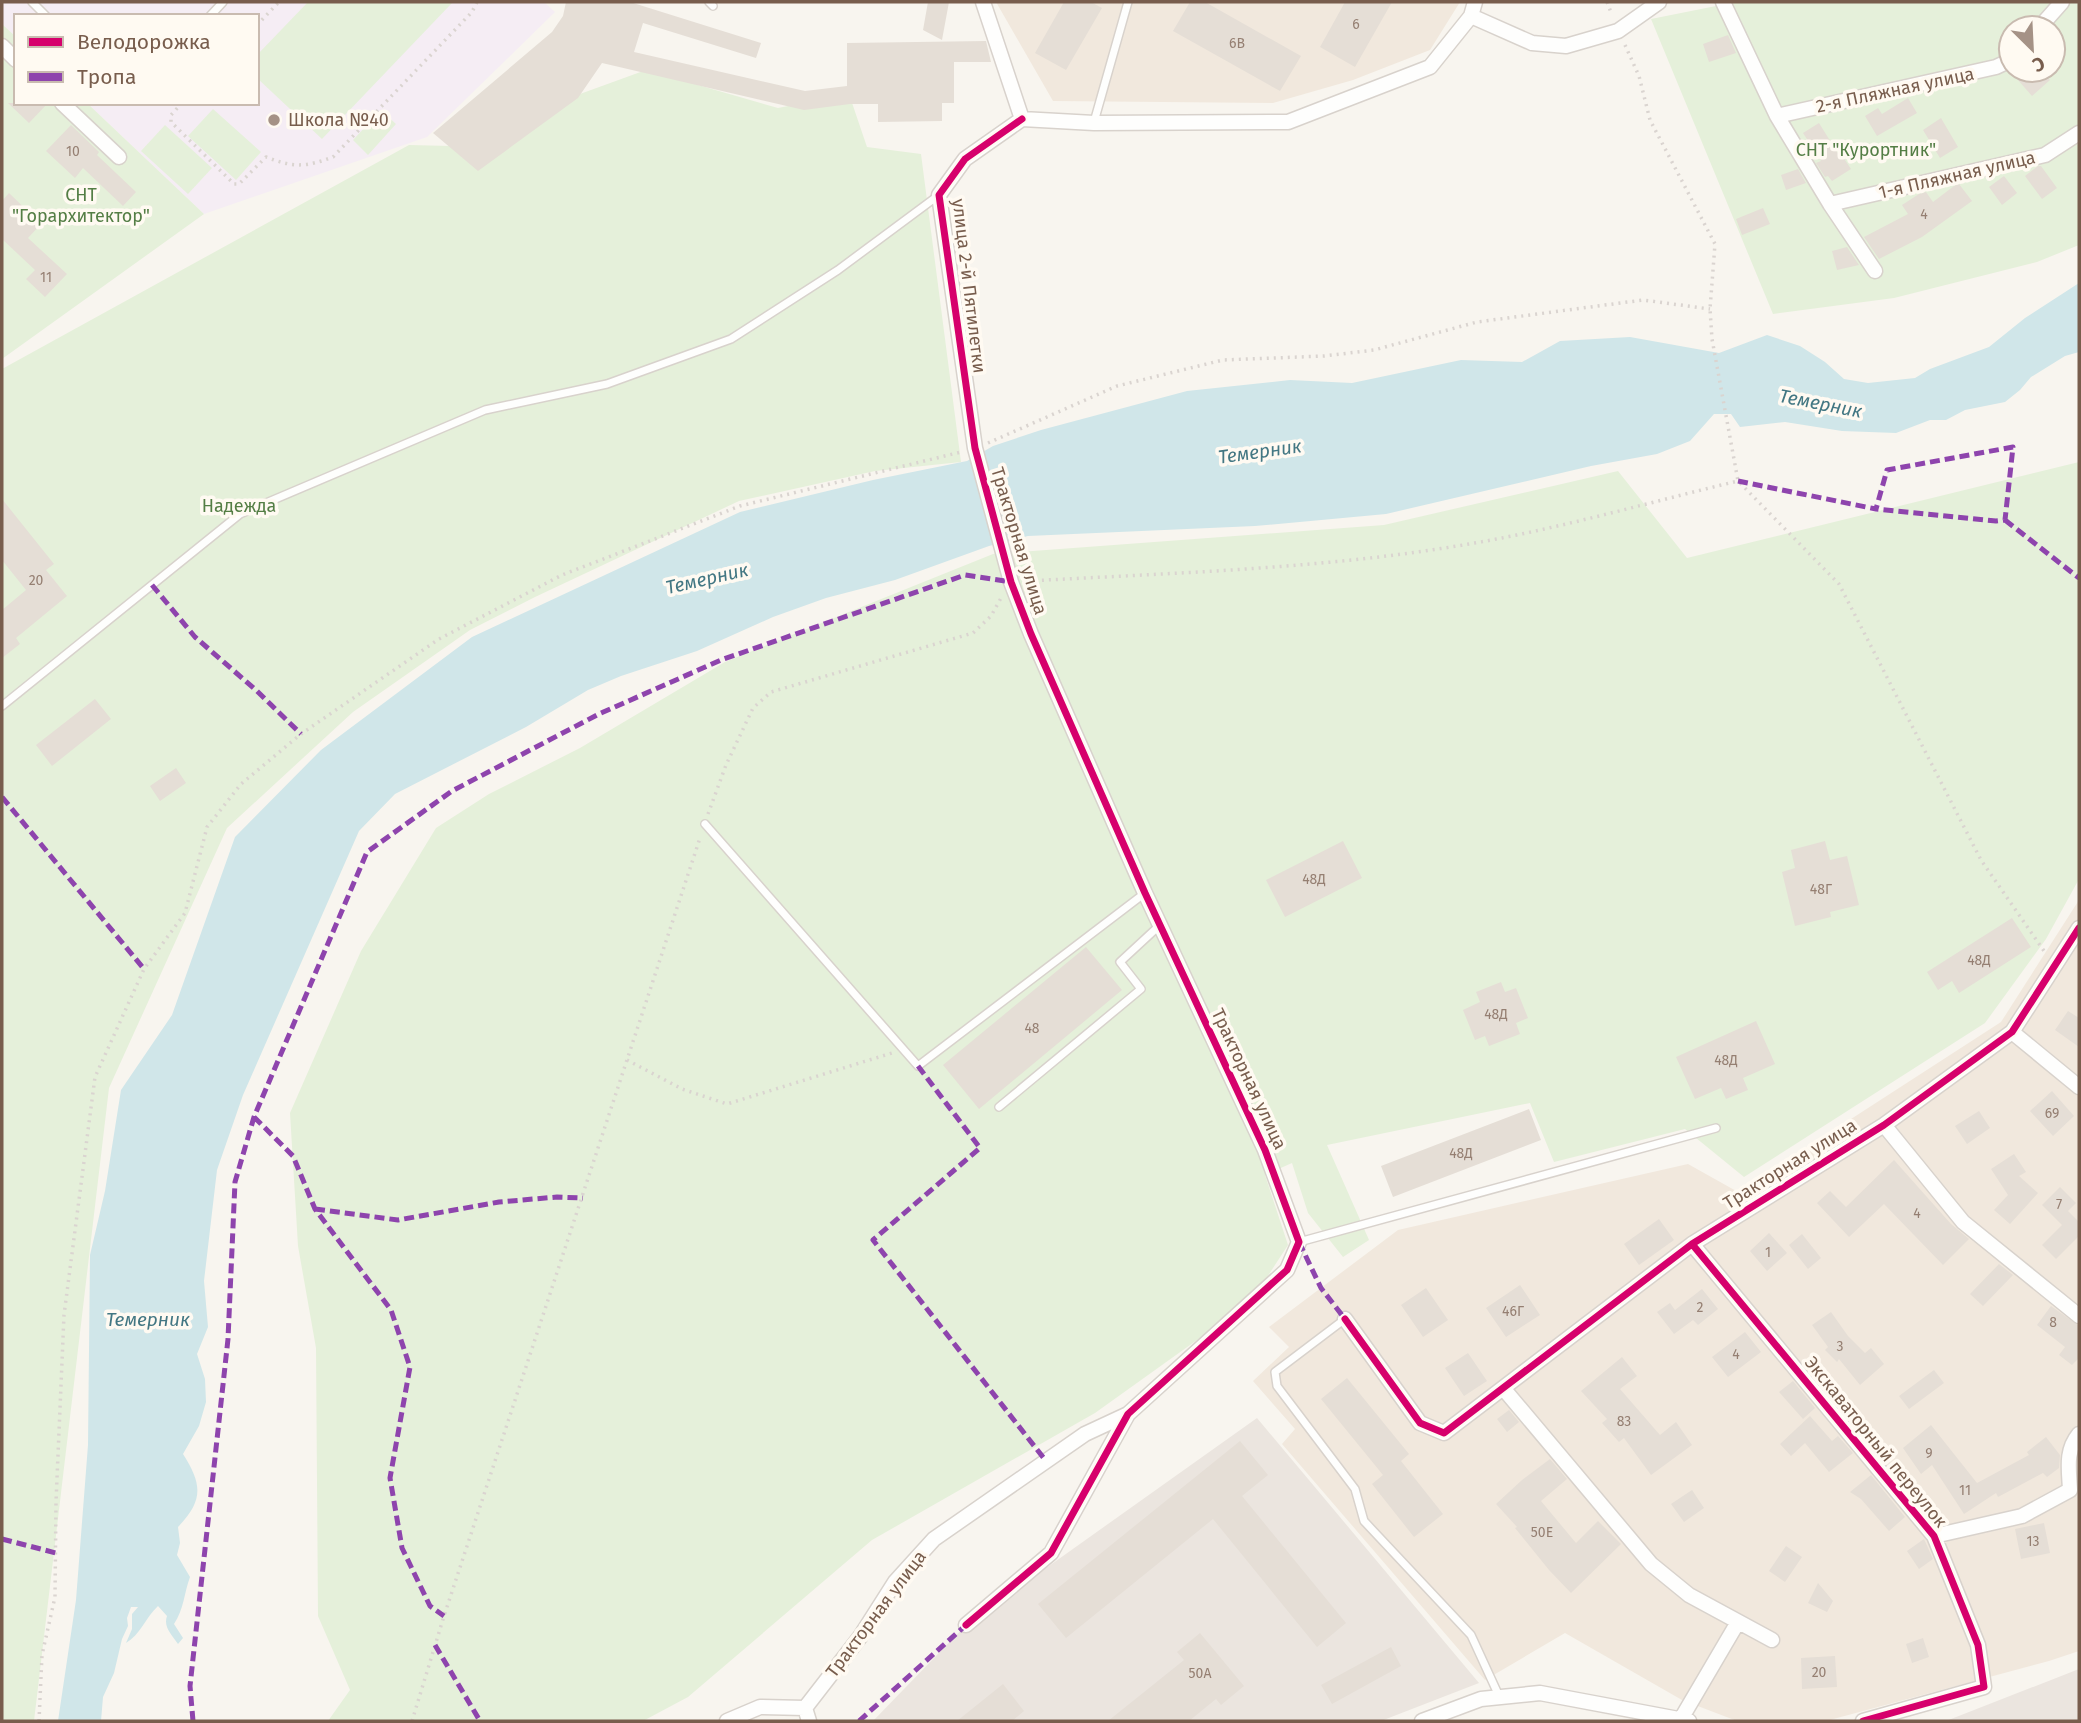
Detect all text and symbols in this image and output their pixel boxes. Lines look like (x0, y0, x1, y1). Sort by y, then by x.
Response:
legend (14, 14, 259, 105)
north arrow (1997, 14, 2067, 84)
house number: 6 (1352, 16, 1360, 33)
text: Велодорожка (77, 29, 211, 55)
house number: 6В (1229, 35, 1245, 52)
text: С (2029, 51, 2048, 77)
street label: 2-я Пляжная улица (1814, 62, 1976, 118)
text: Тропа (77, 64, 136, 90)
place label: Школа №40 (288, 109, 389, 131)
marker: Школа №40 (266, 112, 282, 128)
park label: СНТ "Курортник" (1796, 139, 1936, 161)
house number: 10 (66, 143, 80, 160)
street label: 1-я Пляжная улица (1876, 146, 2038, 204)
park label: СНТ "Горархитектор" (12, 184, 150, 227)
street label: улица 2-й Пятилетки (947, 198, 991, 374)
house number: 4 (1920, 206, 1928, 223)
house number: 11 (40, 269, 52, 286)
water label: Темерник (1777, 384, 1864, 423)
water label: Темерник (1217, 434, 1303, 469)
street label: Тракторная улица (986, 465, 1052, 617)
park label: Надежда (202, 495, 276, 517)
water label: Темерник (664, 558, 751, 599)
house number: 20 (29, 572, 44, 589)
house number: 48Д (1302, 871, 1326, 888)
house number: 48Г (1810, 881, 1832, 898)
house number: 48Д (1967, 952, 1991, 969)
street label: Тракторная улица (1207, 1005, 1291, 1153)
house number: 48Д (1484, 1006, 1508, 1023)
house number: 48 (1024, 1020, 1040, 1037)
house number: 48Д (1714, 1052, 1738, 1069)
house number: 69 (2045, 1105, 2059, 1122)
street label: Тракторная улица (1719, 1114, 1861, 1214)
house number: 48Д (1449, 1145, 1473, 1162)
house number: 7 (2056, 1196, 2062, 1213)
house number: 4 (1913, 1205, 1921, 1222)
house number: 1 (1765, 1244, 1771, 1261)
house number: 2 (1697, 1299, 1704, 1316)
house number: 46Г (1502, 1303, 1524, 1320)
water label: Темерник (106, 1308, 190, 1331)
house number: 8 (2049, 1314, 2057, 1331)
house number: 3 (1837, 1338, 1844, 1355)
house number: 4 (1732, 1346, 1740, 1363)
street label: Экскаваторный переулок (1800, 1352, 1952, 1533)
house number: 83 (1617, 1413, 1631, 1430)
house number: 9 (1925, 1445, 1933, 1462)
house number: 11 (1959, 1482, 1971, 1499)
house number: 50Е (1531, 1524, 1553, 1541)
house number: 13 (2026, 1533, 2040, 1550)
street label: Тракторная улица (821, 1546, 931, 1682)
house number: 20 (1812, 1664, 1827, 1681)
house number: 50А (1189, 1665, 1211, 1682)

